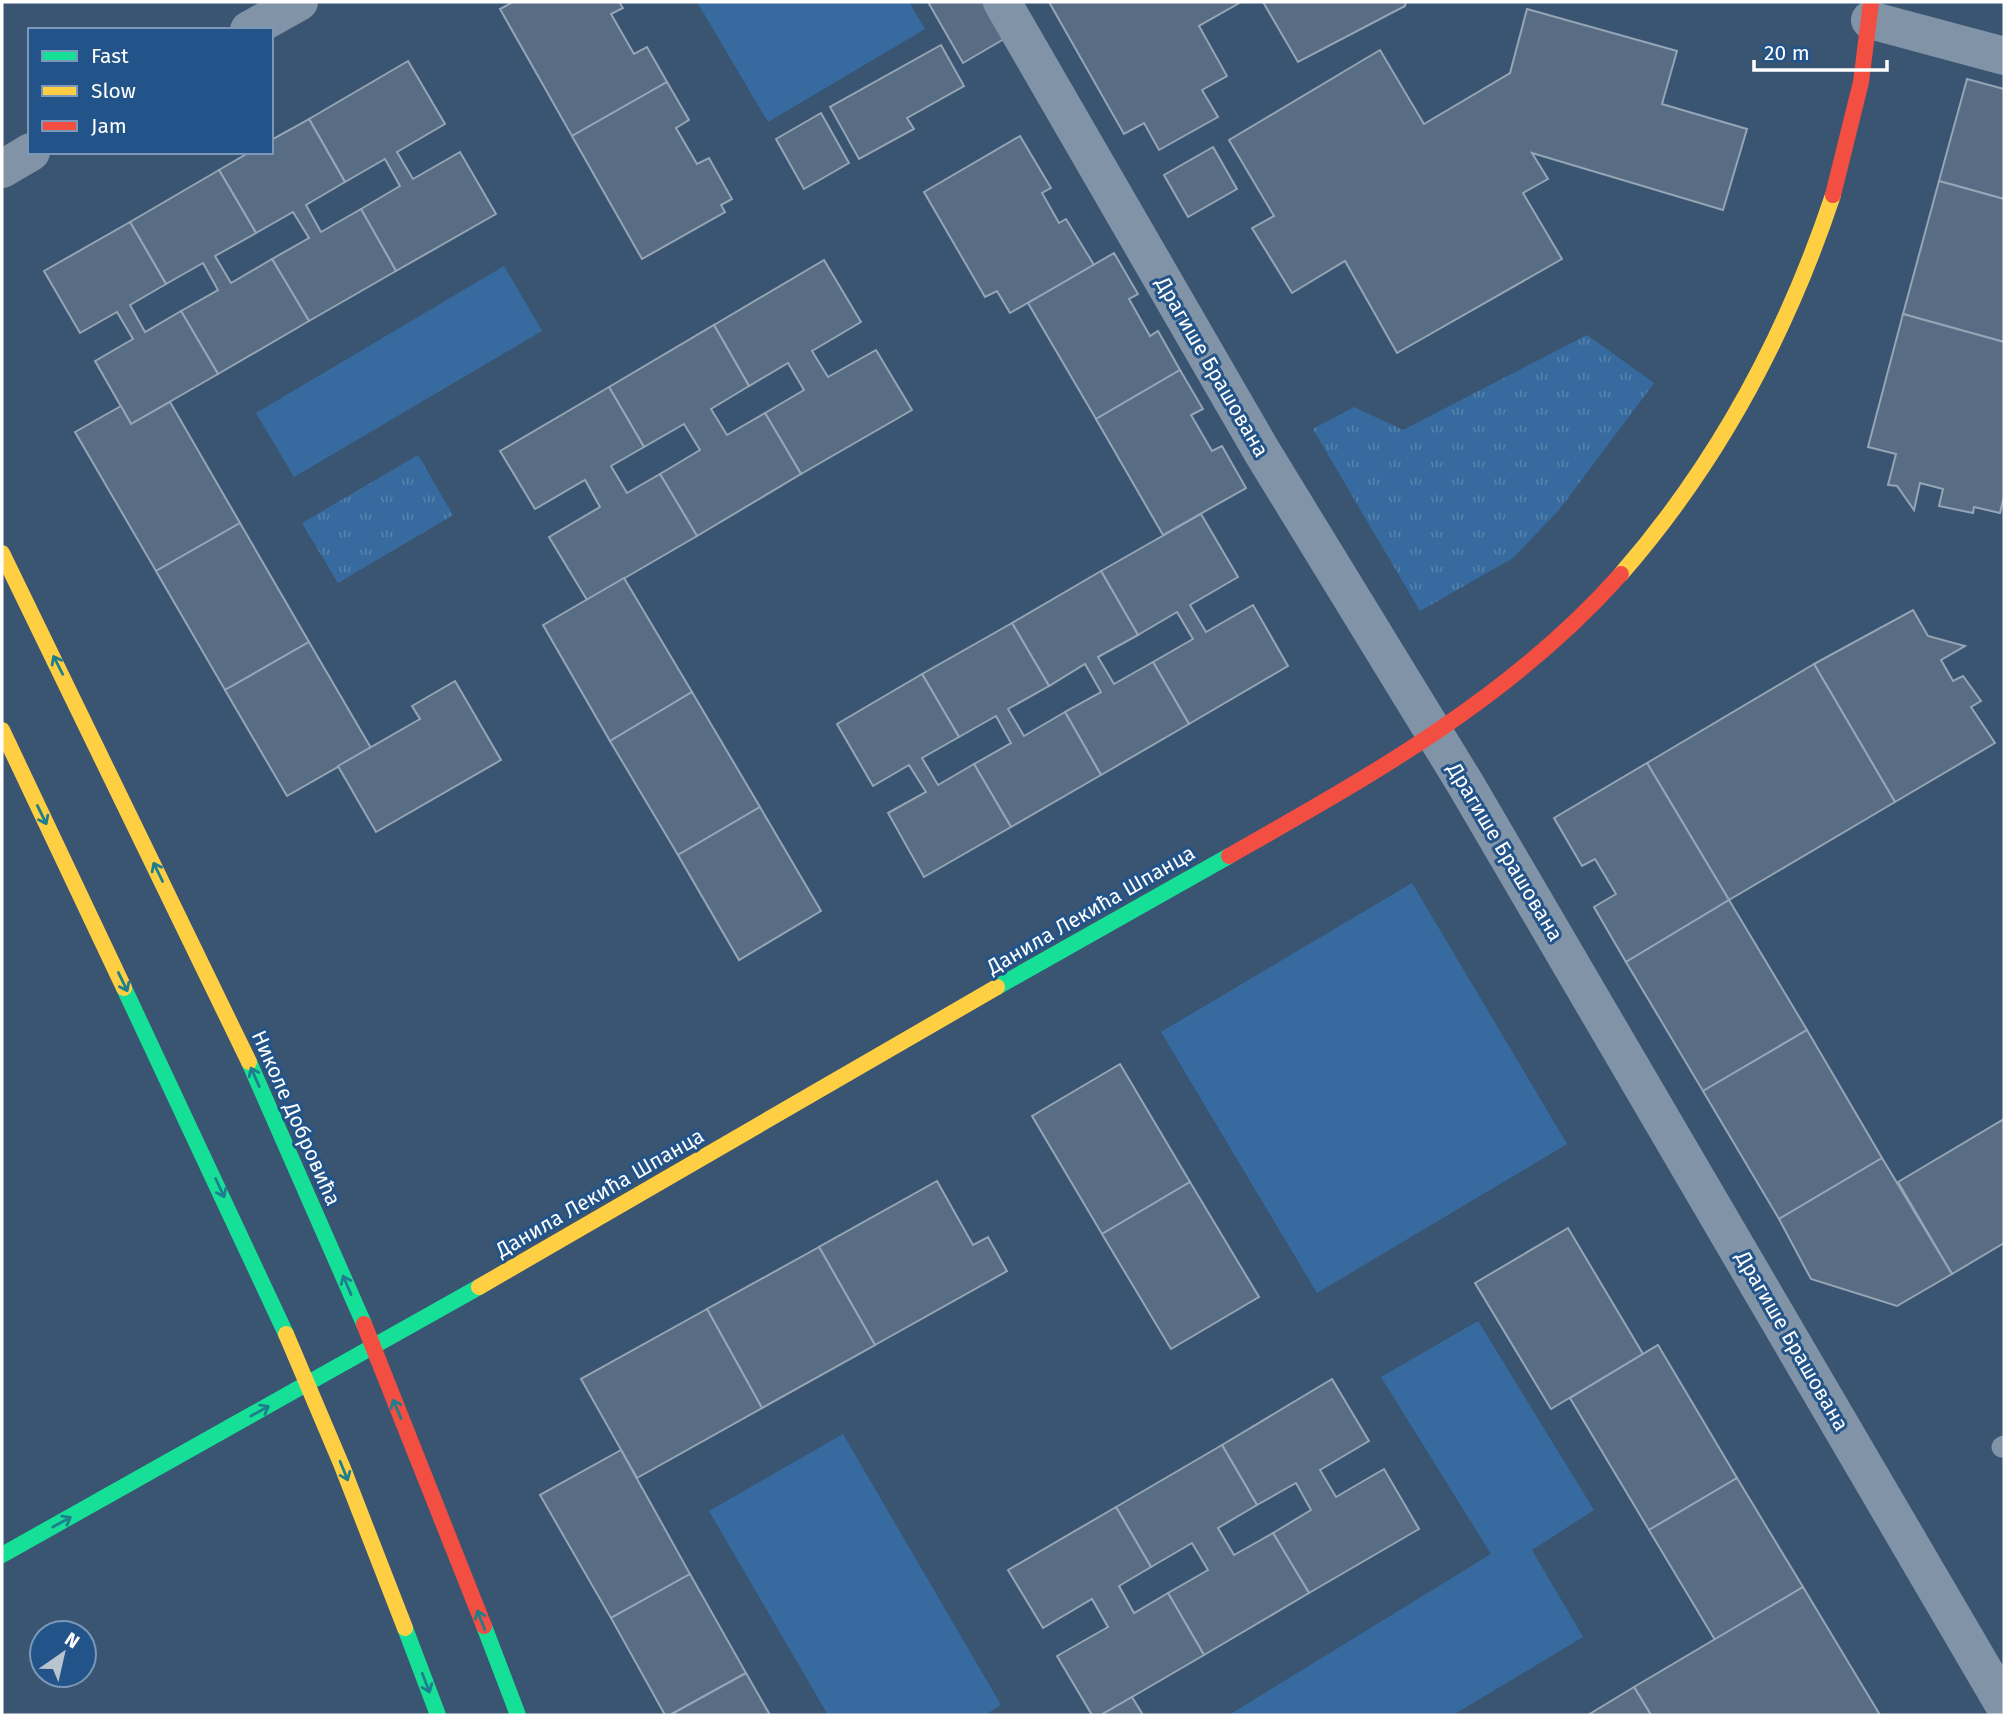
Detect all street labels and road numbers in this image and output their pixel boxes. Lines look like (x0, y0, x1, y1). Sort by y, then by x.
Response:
street label: Драгише Брашована (1149, 271, 1274, 462)
street label: Драгише Брашована (1441, 757, 1569, 946)
street label: Данила Лекића Шпанца (981, 840, 1200, 981)
street label: Николе Добровића (246, 1026, 346, 1210)
street label: Данила Лекића Шпанца (490, 1123, 709, 1264)
street label: Драгише Брашована (1729, 1245, 1854, 1436)

